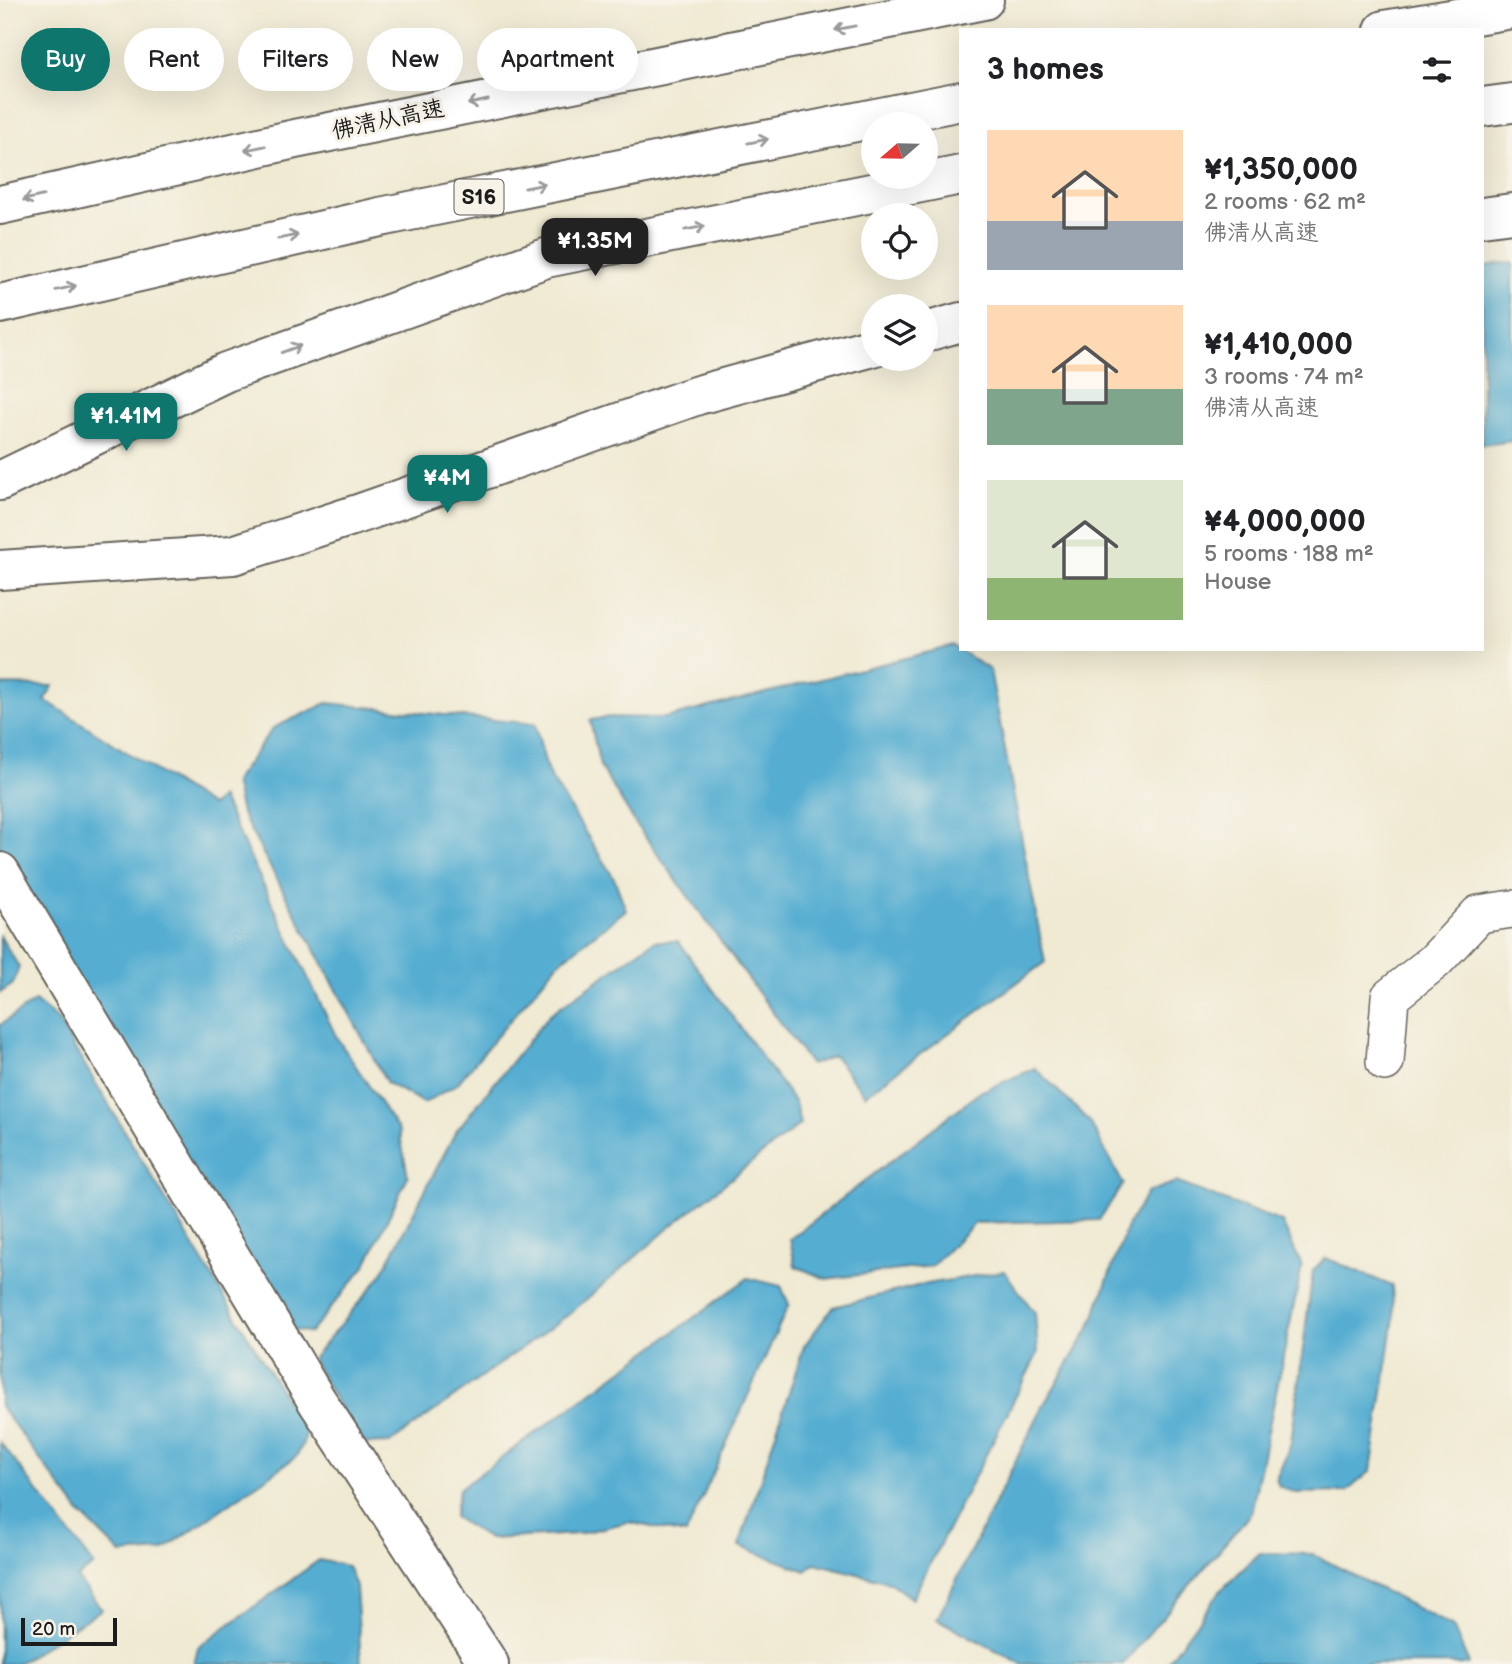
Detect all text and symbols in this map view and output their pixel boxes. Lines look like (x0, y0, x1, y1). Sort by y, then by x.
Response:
one-way arrow (834, 21, 857, 35)
chip: Buy (21, 28, 110, 91)
chip: Rent (124, 28, 224, 91)
chip: Filters (238, 28, 353, 91)
chip: New (367, 28, 463, 91)
chip: Apartment (477, 28, 638, 91)
icon: filters (1418, 51, 1456, 89)
text: 3 homes (987, 52, 1104, 88)
street label: 佛清从高速 (329, 94, 447, 146)
one-way arrow (467, 95, 490, 109)
north arrow (861, 112, 938, 189)
map controls (861, 112, 938, 371)
one-way arrow (746, 134, 769, 148)
one-way arrow (244, 142, 267, 156)
text: ¥1,350,000 (1204, 152, 1358, 188)
icon: home (1043, 158, 1127, 242)
one-way arrow (523, 178, 546, 192)
road number: S16 (454, 180, 504, 214)
text: 2 rooms · 62 m² (1204, 188, 1366, 216)
one-way arrow (22, 191, 45, 205)
button: locate (861, 203, 938, 280)
pin: ¥1.35M (538, 218, 652, 278)
text: 佛清从高速 (1204, 219, 1319, 247)
one-way arrow (683, 221, 706, 234)
text: ¥1.35M (557, 227, 633, 255)
one-way arrow (276, 229, 299, 243)
one-way arrow (54, 281, 77, 294)
button: layers (861, 294, 938, 371)
text: ¥1,410,000 (1204, 327, 1353, 363)
icon: home (1043, 333, 1127, 417)
one-way arrow (279, 342, 301, 354)
text: 3 rooms · 74 m² (1204, 363, 1364, 391)
pin: ¥1.41M (69, 393, 183, 453)
text: 佛清从高速 (1204, 394, 1319, 422)
text: ¥1.41M (90, 402, 162, 430)
pin: ¥4M (413, 456, 481, 515)
text: ¥4M (423, 464, 471, 492)
text: ¥4,000,000 (1204, 504, 1366, 540)
icon: home (1043, 508, 1127, 592)
text: 5 rooms · 188 m² (1204, 540, 1374, 568)
text: House (1204, 568, 1271, 596)
scale bar (21, 1615, 117, 1647)
text: 20 m (32, 1618, 75, 1641)

